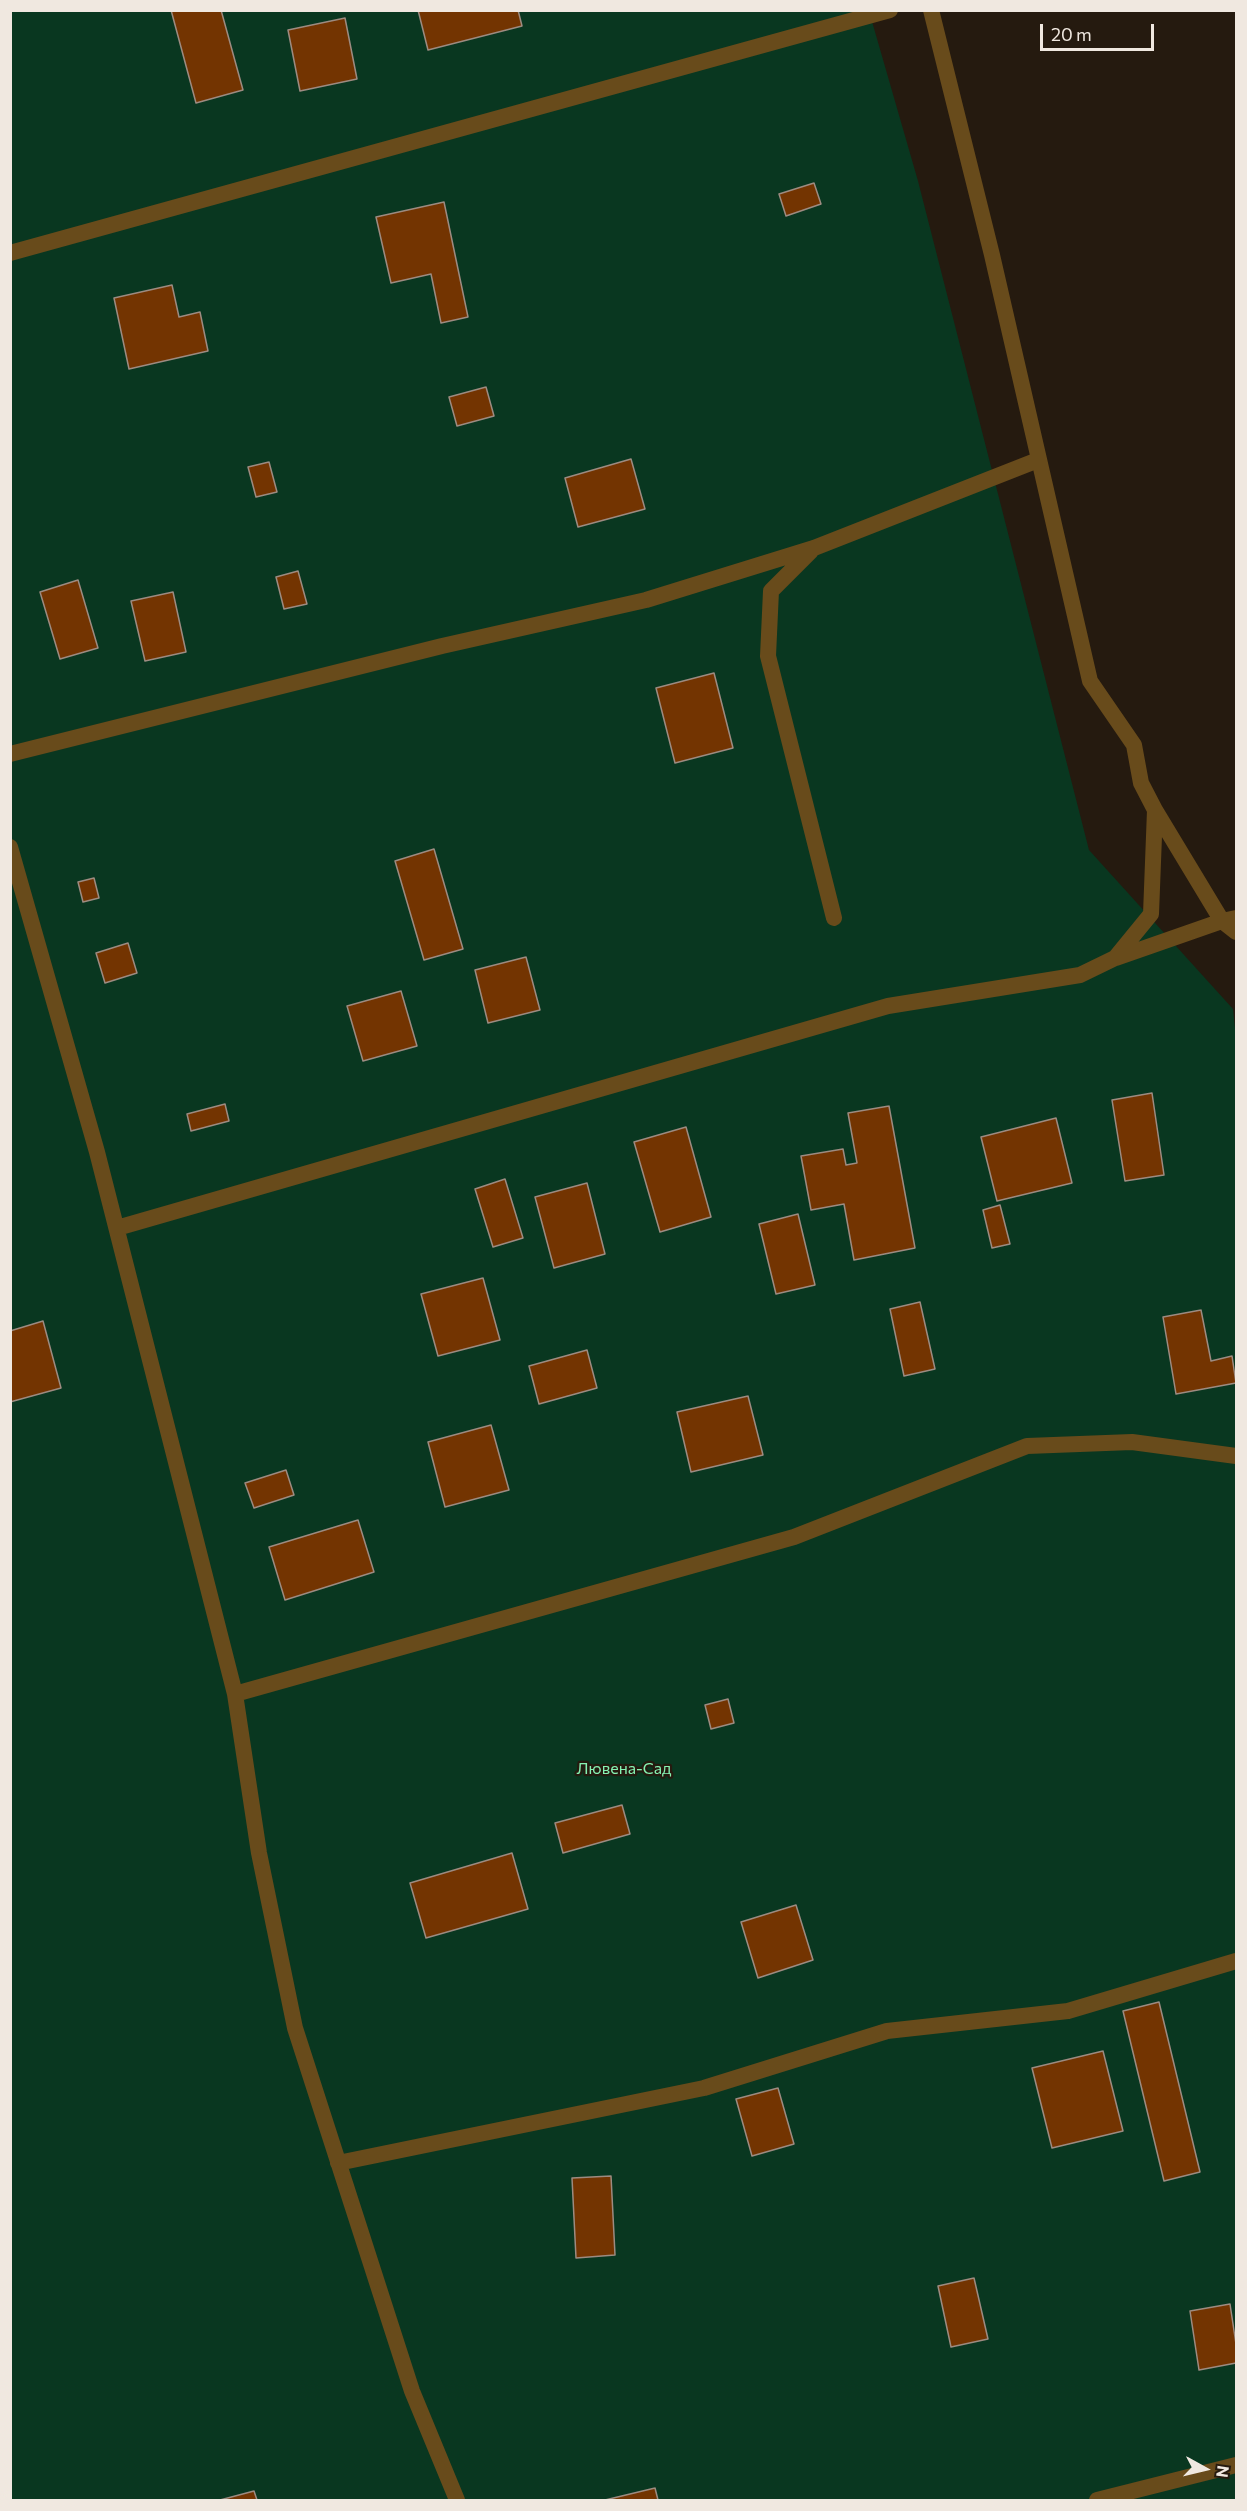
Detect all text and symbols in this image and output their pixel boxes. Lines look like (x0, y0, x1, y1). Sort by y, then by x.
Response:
scale bar (1043, 12, 1157, 50)
text: 20 m (1051, 23, 1092, 45)
park label: Лювена-Сад (577, 1759, 671, 1779)
north arrow (1175, 2439, 1235, 2499)
text: N (1213, 2464, 1234, 2479)

